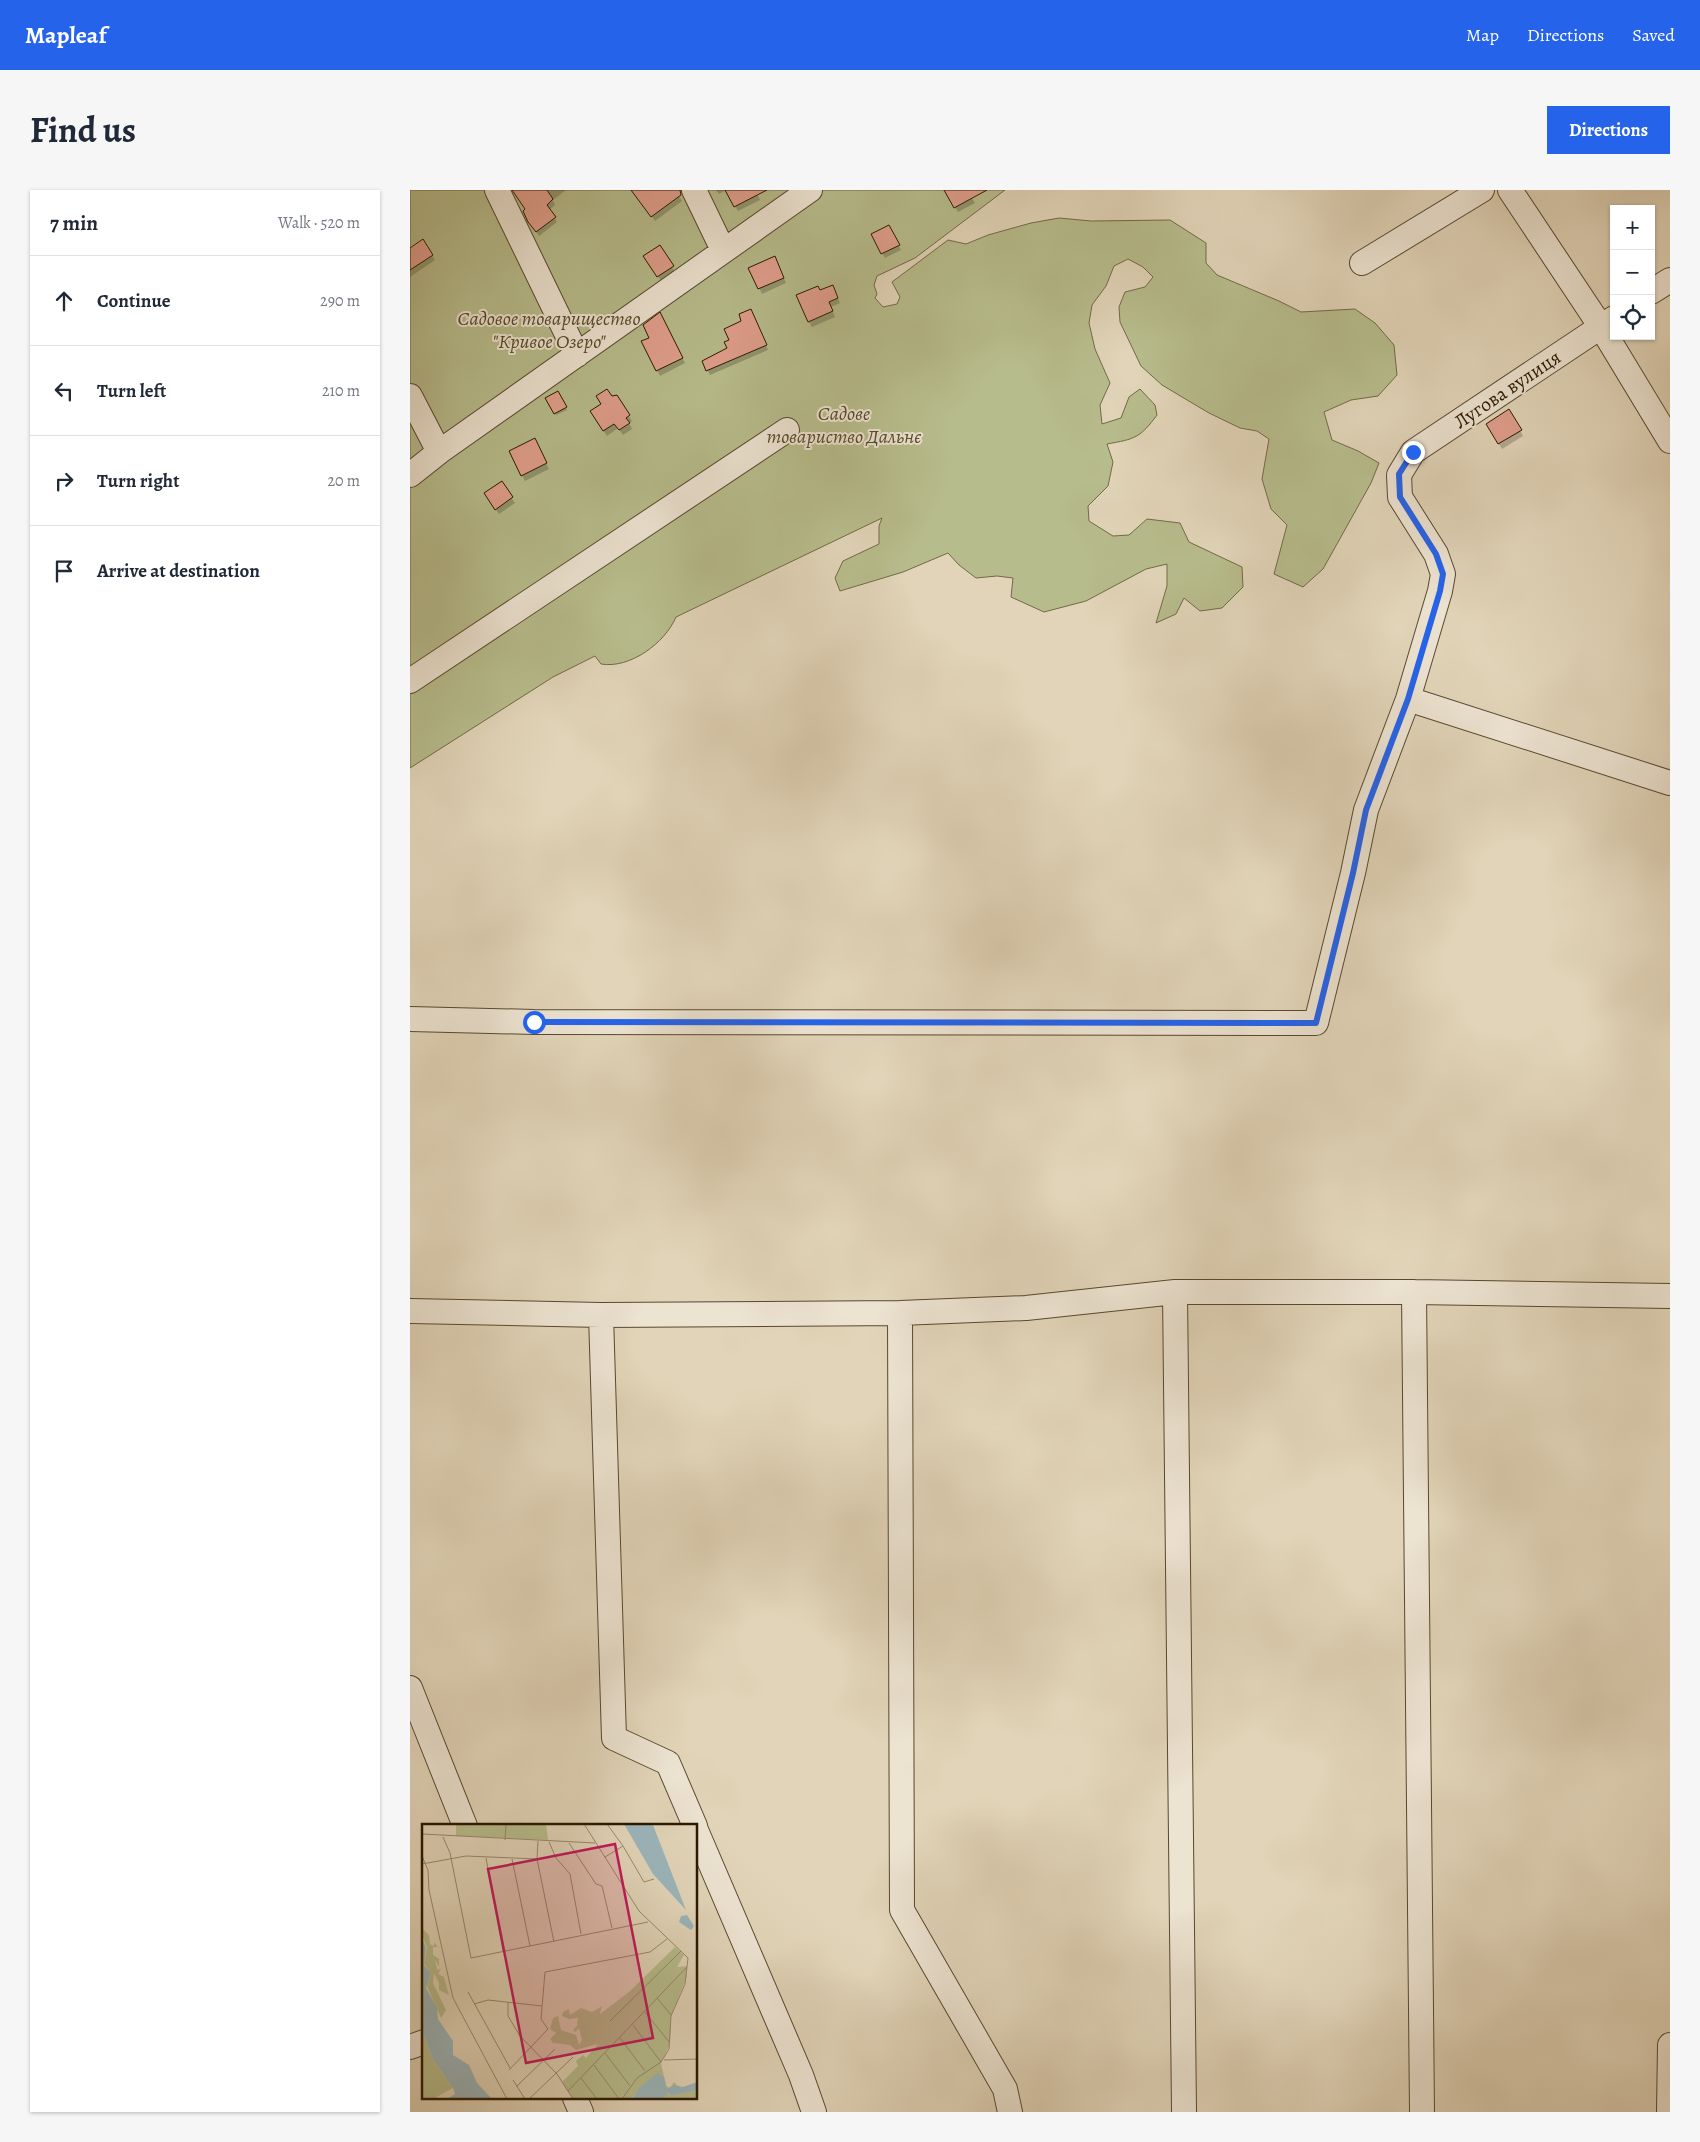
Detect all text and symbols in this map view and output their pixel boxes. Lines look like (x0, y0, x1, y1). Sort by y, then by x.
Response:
text: Mapleaf (25, 19, 107, 51)
text: Map (1466, 23, 1499, 47)
text: Directions (1527, 23, 1604, 47)
text: Saved (1632, 23, 1675, 47)
text: Find us (30, 106, 136, 154)
button: Directions (1547, 106, 1670, 154)
map controls (1610, 205, 1655, 340)
button: + (1610, 205, 1655, 250)
text: 7 min (50, 209, 98, 237)
text: Walk · 520 m (278, 212, 360, 234)
button: − (1610, 250, 1655, 295)
icon: ahead (50, 287, 78, 315)
text: Continue (97, 288, 171, 314)
text: 290 m (320, 290, 360, 312)
button: locate (1610, 295, 1655, 340)
park label: Садовое товарищество "Кривое Озеро" (457, 305, 641, 355)
street label: Лугова вулиця (1448, 344, 1566, 435)
icon: left (50, 377, 78, 405)
text: Turn left (97, 378, 166, 404)
text: 210 m (322, 380, 360, 402)
park label: Садове товариство Дальнє (767, 400, 921, 450)
route end (1402, 441, 1425, 464)
icon: right (50, 467, 78, 495)
text: Turn right (97, 468, 179, 494)
text: 20 m (327, 470, 360, 492)
icon: arrive (50, 557, 78, 585)
text: Arrive at destination (97, 558, 260, 584)
route start (523, 1011, 546, 1034)
inset map (422, 1824, 698, 2100)

